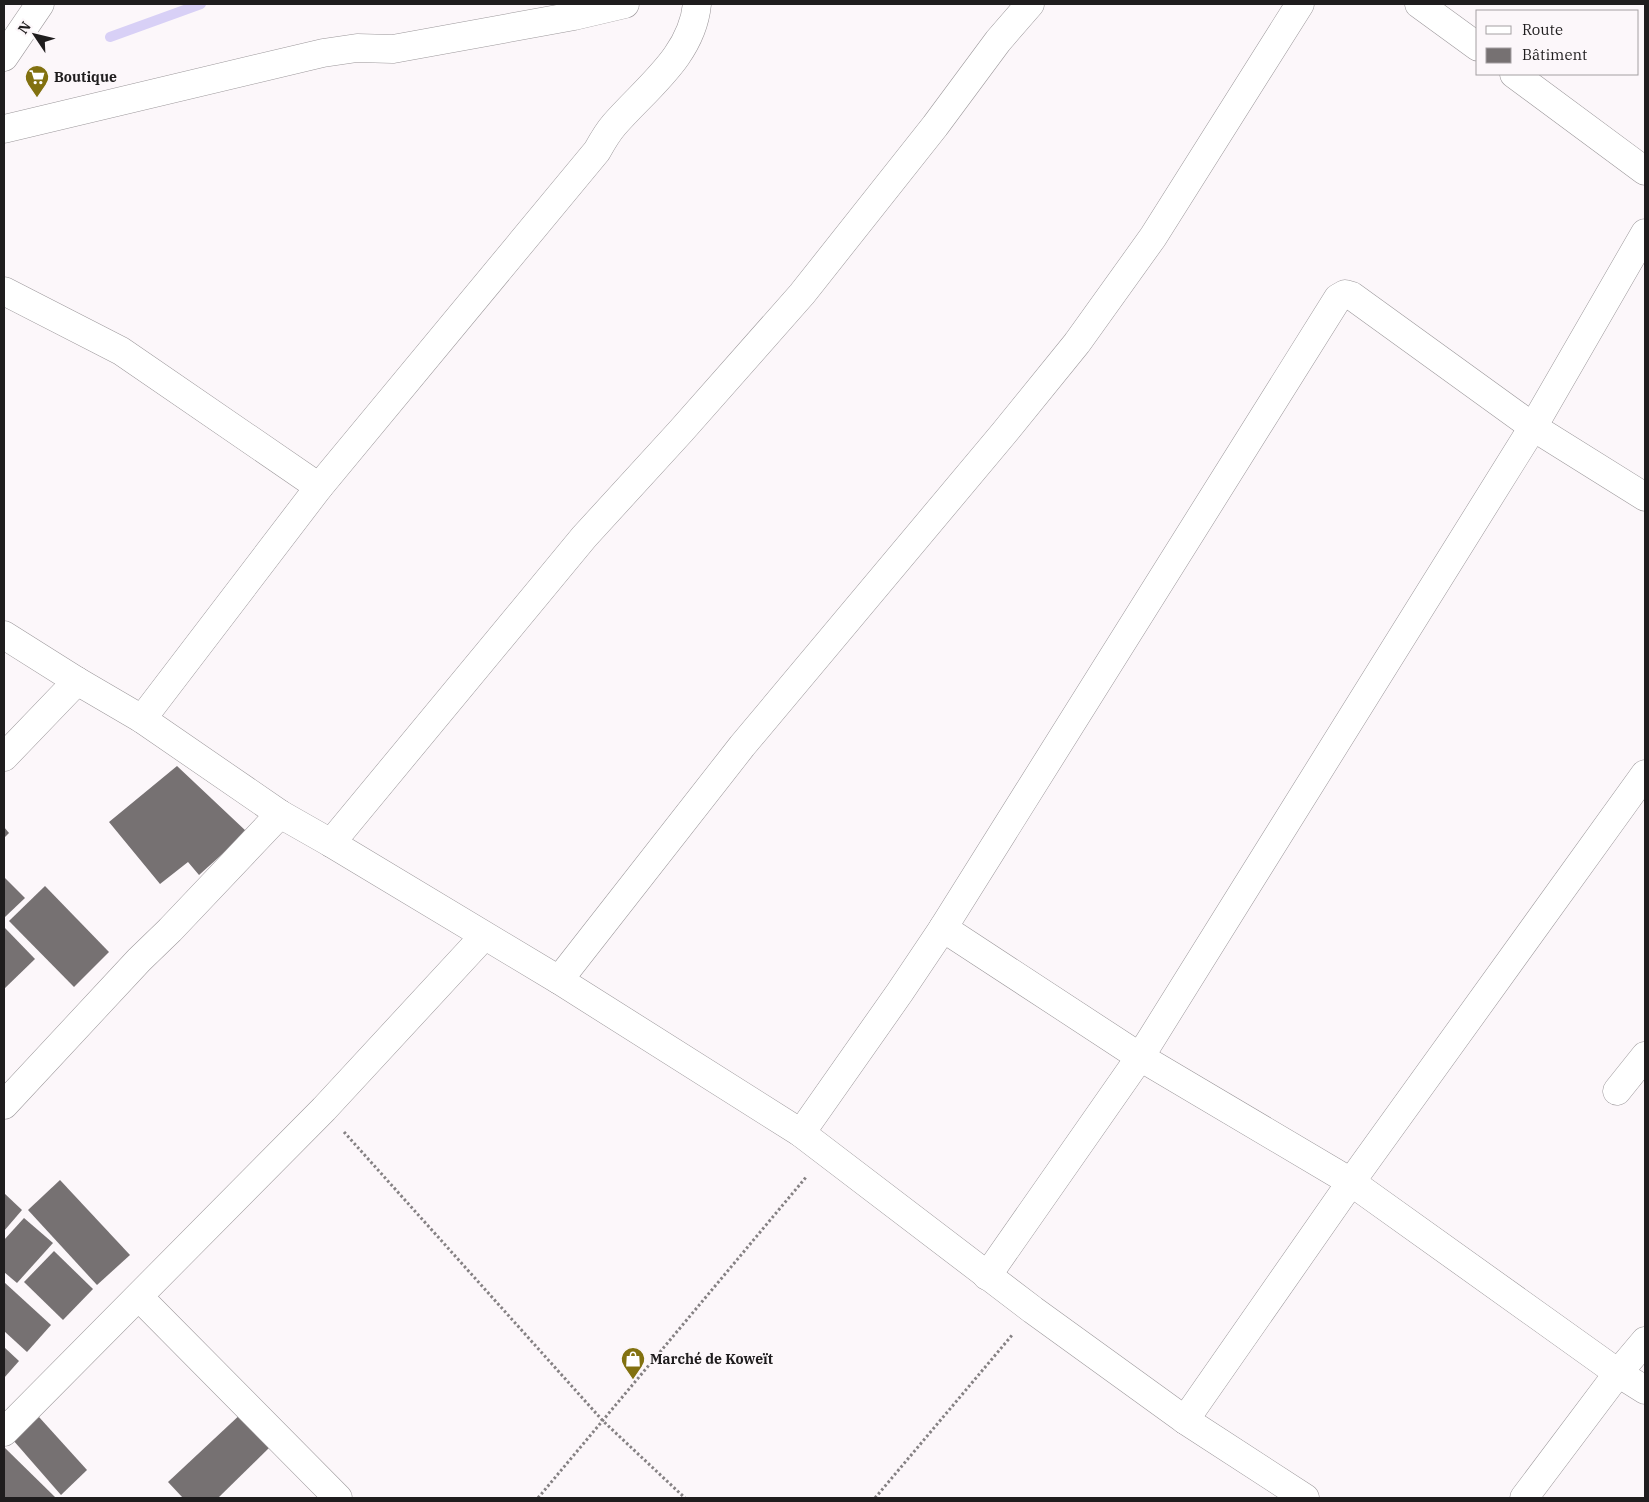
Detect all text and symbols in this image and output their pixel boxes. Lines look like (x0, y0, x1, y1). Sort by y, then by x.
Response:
north arrow (10, 10, 60, 60)
legend (1476, 10, 1639, 75)
text: N (14, 18, 35, 37)
text: Route (1522, 20, 1563, 39)
text: Bâtiment (1522, 45, 1587, 64)
supermarket icon: Boutique (24, 64, 50, 98)
place label: Boutique (54, 68, 117, 86)
shop icon: Marché de Koweït (620, 1346, 646, 1380)
place label: Marché de Koweït (650, 1350, 773, 1368)

